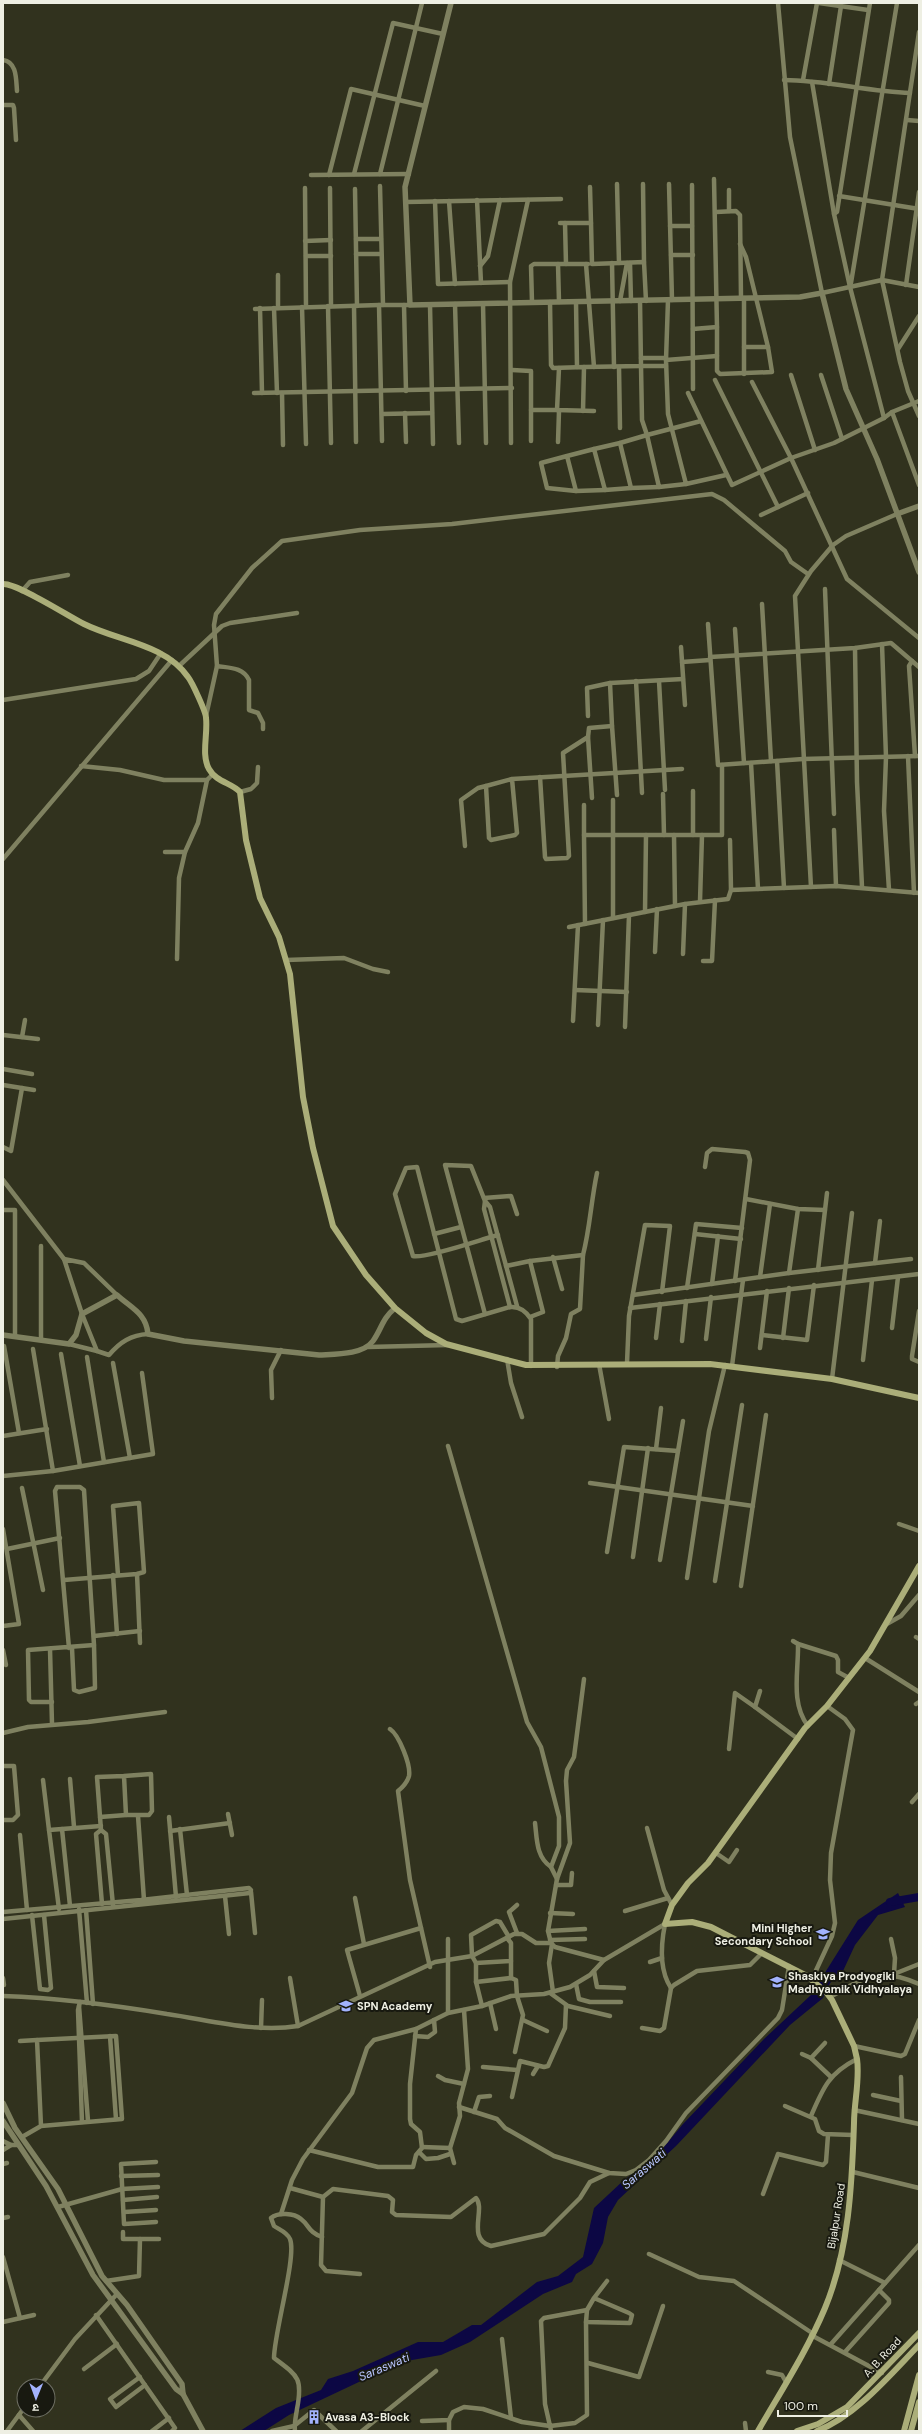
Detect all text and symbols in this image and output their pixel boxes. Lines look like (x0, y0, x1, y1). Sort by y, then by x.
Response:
place label: Mini Higher Secondary School (715, 1921, 812, 1948)
school or university icon: Mini Higher Secondary School (815, 1926, 831, 1942)
place label: Shaskiya Prodyogiki Madhyamik Vidhyalaya (788, 1969, 912, 1996)
school or university icon: Shaskiya Prodyogiki Madhyamik Vidhyalaya (769, 1974, 785, 1990)
school or university icon: SPN Academy (338, 1998, 354, 2014)
place label: SPN Academy (357, 1999, 433, 2013)
water label: Saraswati (618, 2145, 670, 2193)
street label: Bijalpur Road (824, 2182, 848, 2250)
street label: A. B. Road (860, 2334, 904, 2380)
water label: Saraswati (356, 2349, 413, 2385)
north arrow (16, 2378, 56, 2418)
scale bar (778, 2392, 847, 2418)
text: 100 m (784, 2398, 818, 2414)
text: उ (32, 2401, 39, 2415)
building icon: Avasa A3-Block (306, 2409, 322, 2425)
place label: Avasa A3-Block (325, 2410, 410, 2424)

